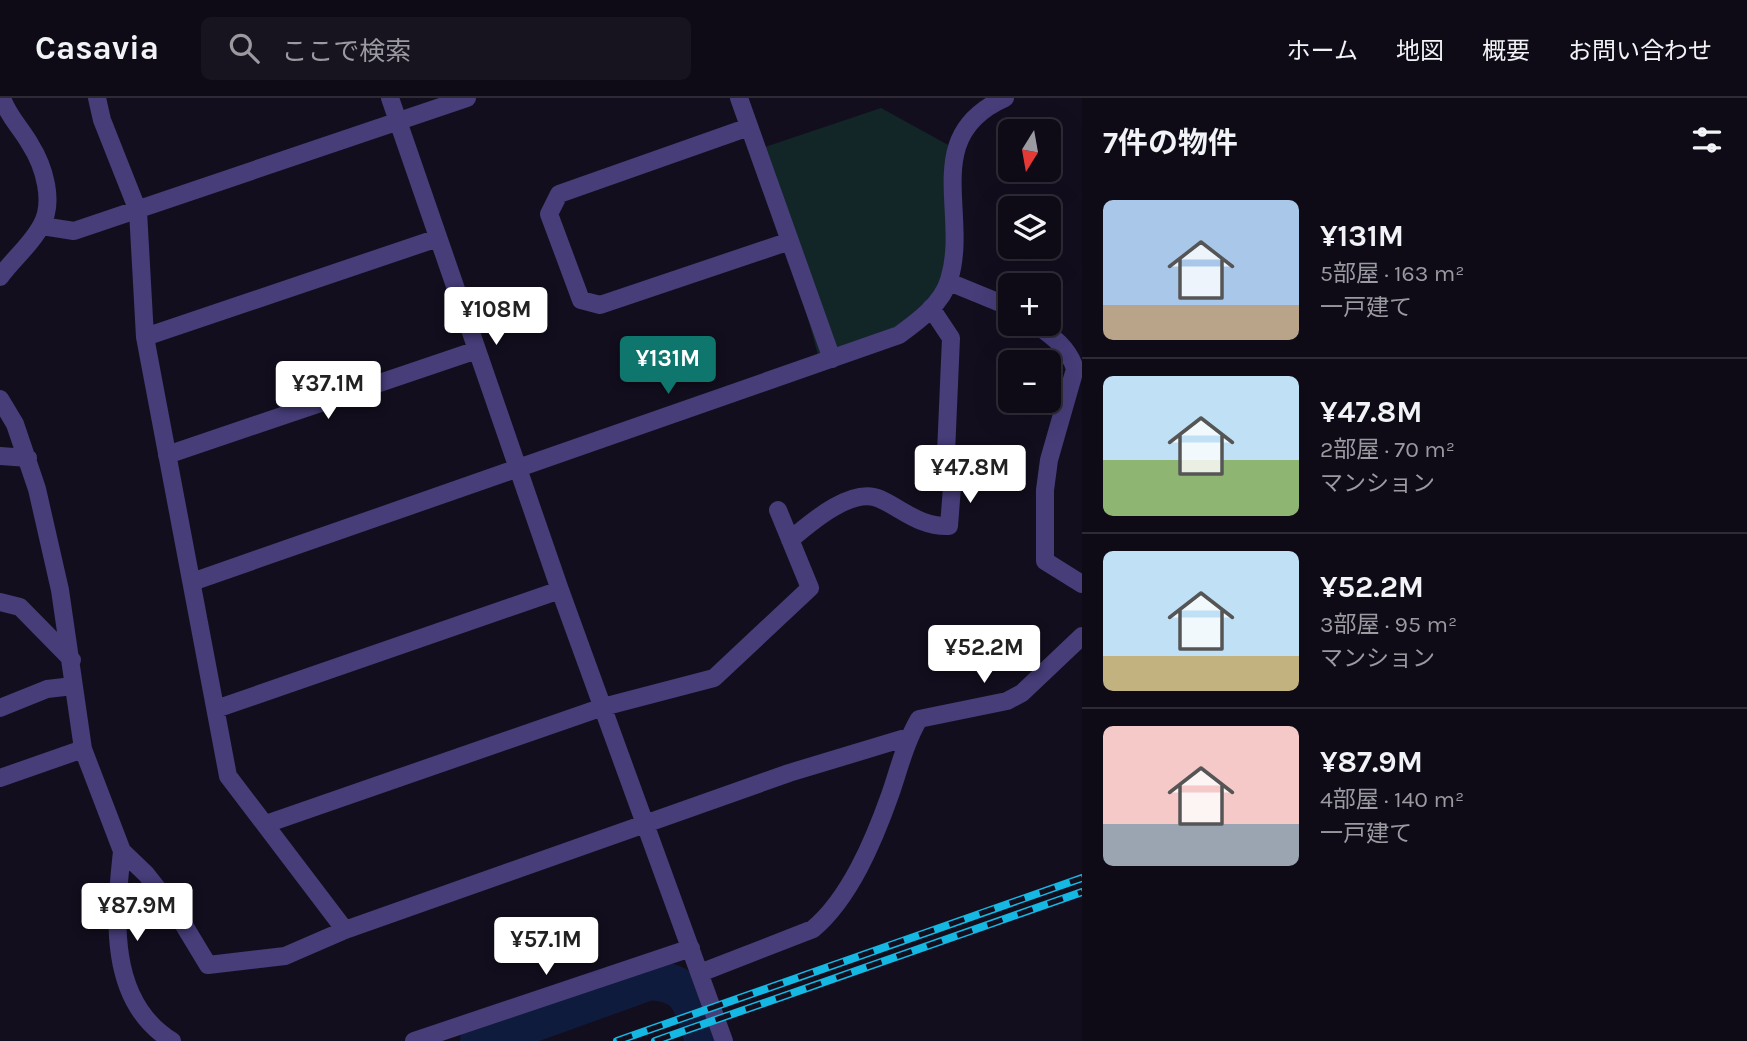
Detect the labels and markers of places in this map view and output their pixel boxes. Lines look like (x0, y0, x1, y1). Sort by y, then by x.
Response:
pin: ¥108M (447, 288, 545, 347)
pin: ¥131M (619, 336, 717, 396)
pin: ¥37.1M (271, 362, 385, 421)
pin: ¥47.8M (913, 446, 1027, 505)
pin: ¥52.2M (927, 626, 1041, 685)
pin: ¥87.9M (80, 884, 194, 943)
pin: ¥57.1M (489, 918, 603, 977)

